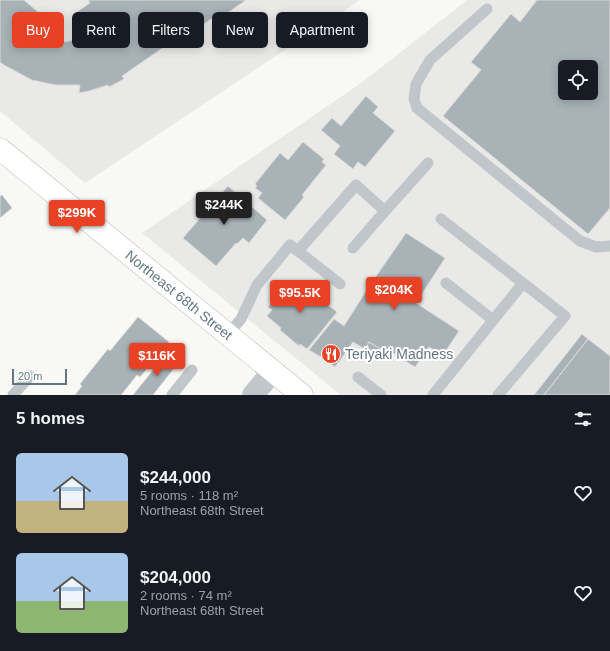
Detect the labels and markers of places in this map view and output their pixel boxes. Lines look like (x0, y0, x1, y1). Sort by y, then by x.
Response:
pin: $244K (196, 192, 252, 226)
pin: $299K (49, 200, 105, 234)
pin: $204K (366, 277, 422, 311)
pin: $95.5K (267, 280, 333, 314)
pin: $116K (129, 343, 185, 377)
restaurant icon: Teriyaki Madness (320, 343, 342, 365)
place label: Teriyaki Madness (345, 346, 453, 362)

